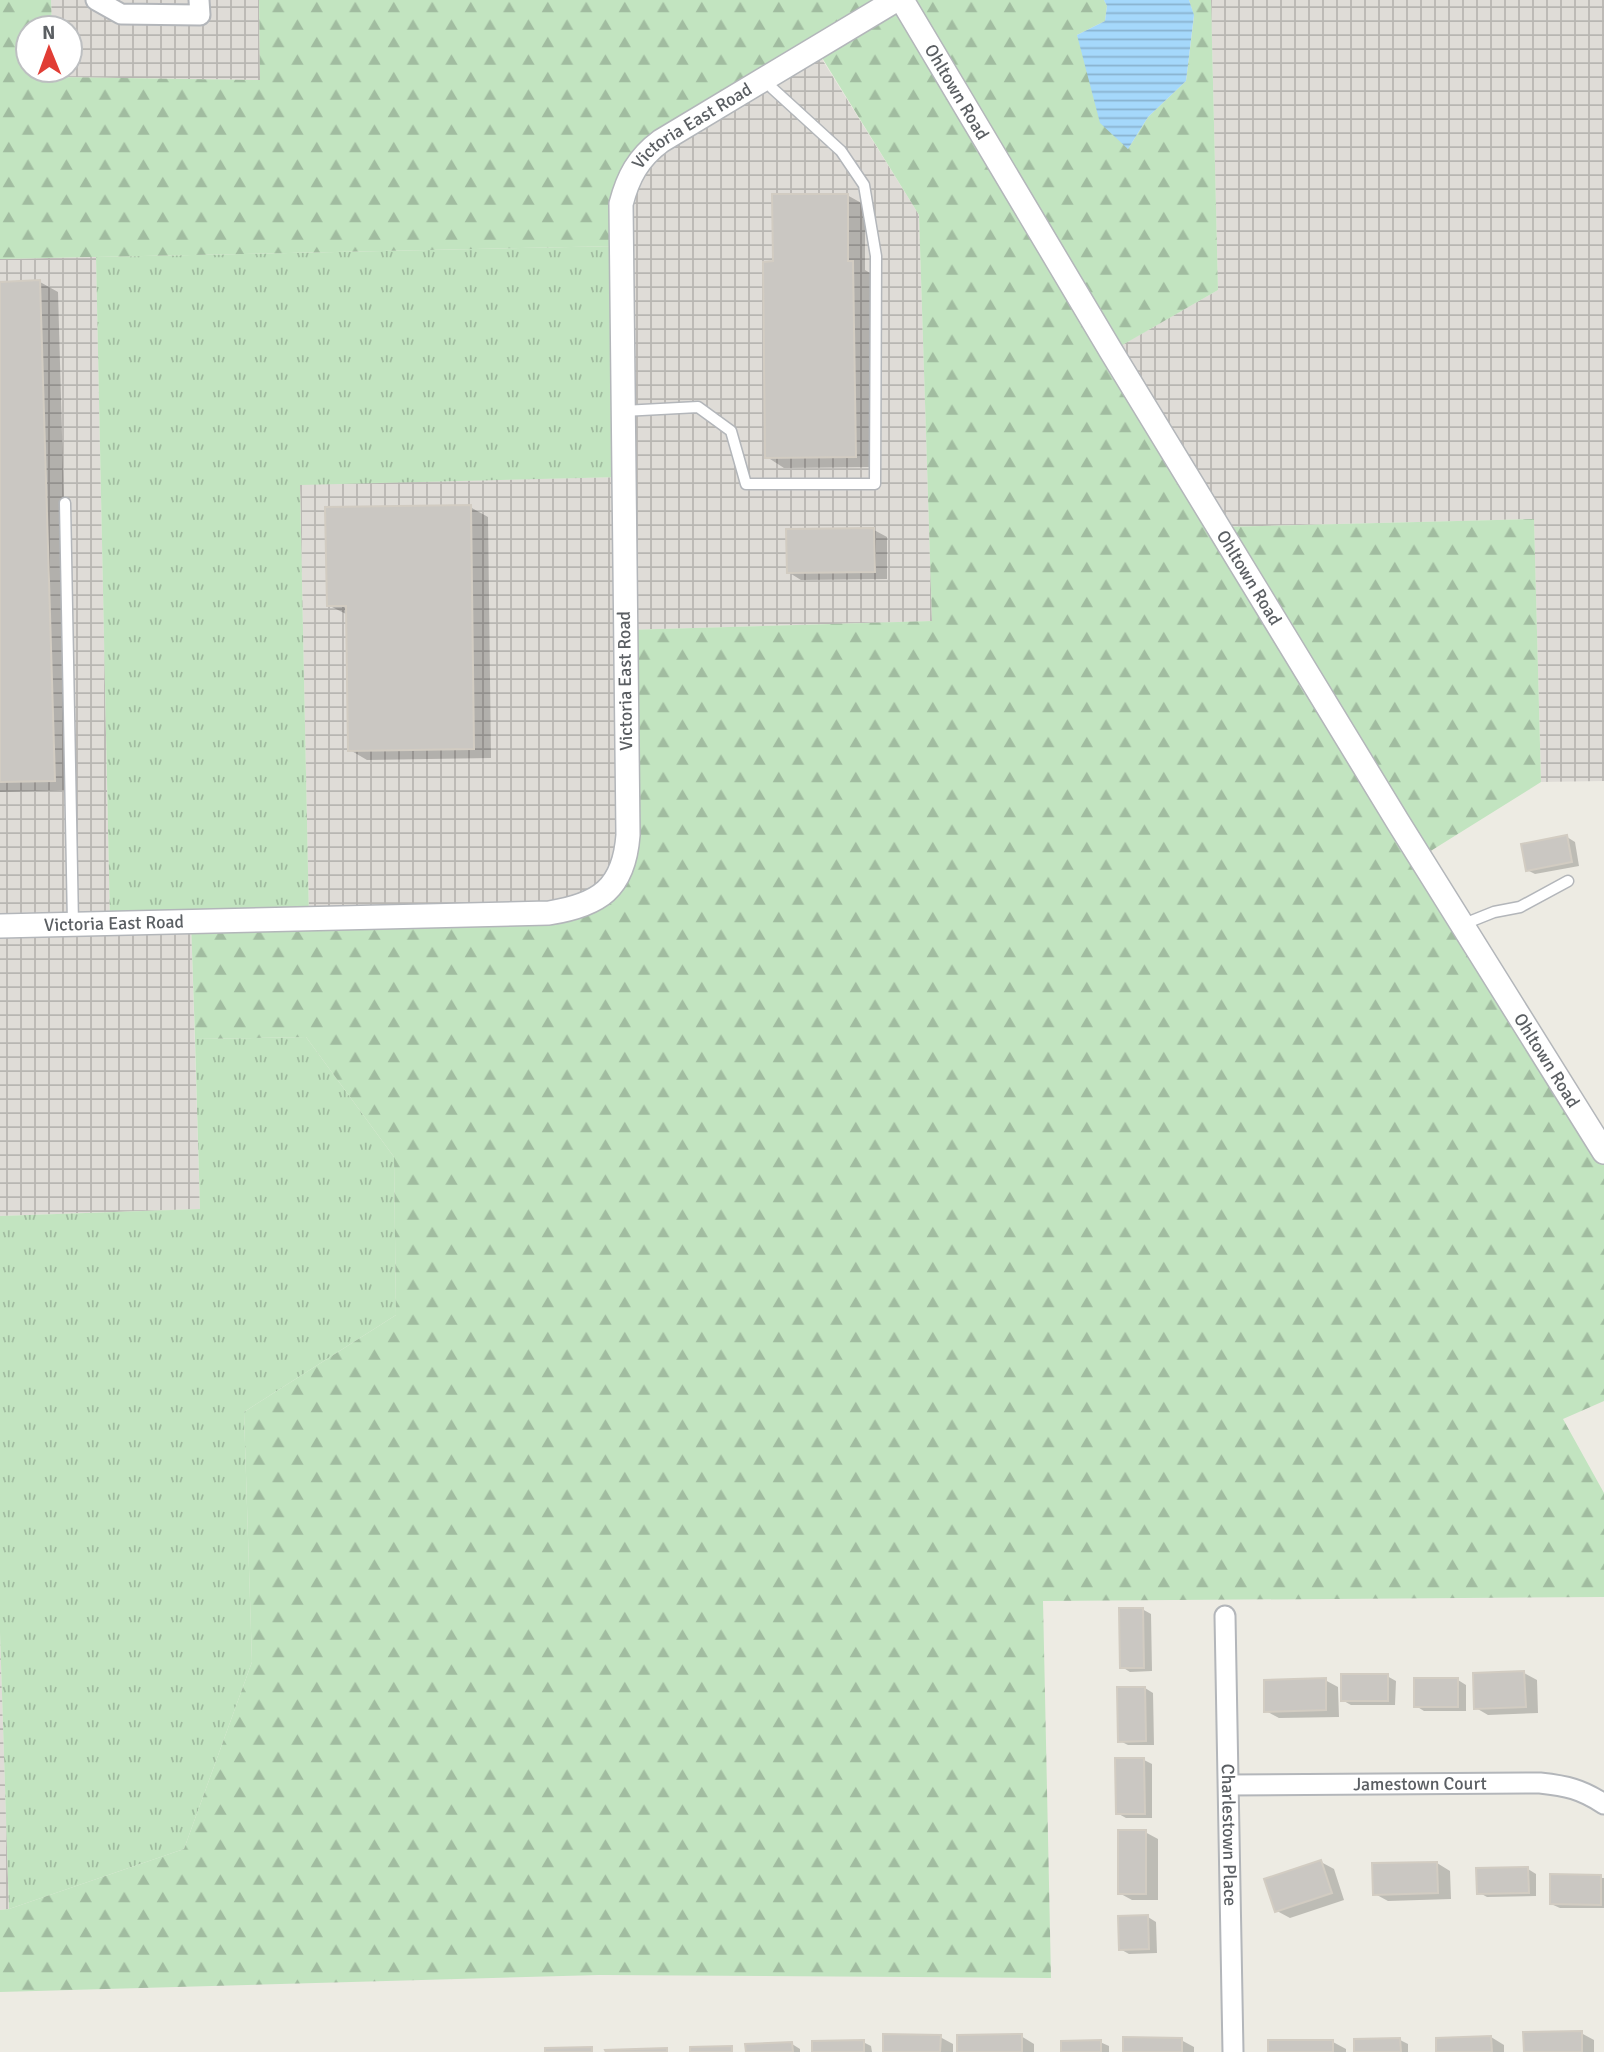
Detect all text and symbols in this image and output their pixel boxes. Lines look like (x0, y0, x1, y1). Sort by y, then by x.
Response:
north arrow (14, 14, 84, 84)
text: N (42, 21, 56, 45)
street label: Ohltown Road (920, 40, 994, 144)
street label: Victoria East Road (627, 78, 756, 173)
street label: Ohltown Road (1212, 526, 1286, 629)
street label: Victoria East Road (613, 611, 637, 751)
street label: Victoria East Road (44, 911, 184, 936)
street label: Ohltown Road (1509, 1009, 1585, 1112)
street label: Charlestown Place (1217, 1763, 1241, 1906)
street label: Jamestown Court (1353, 1772, 1487, 1795)

